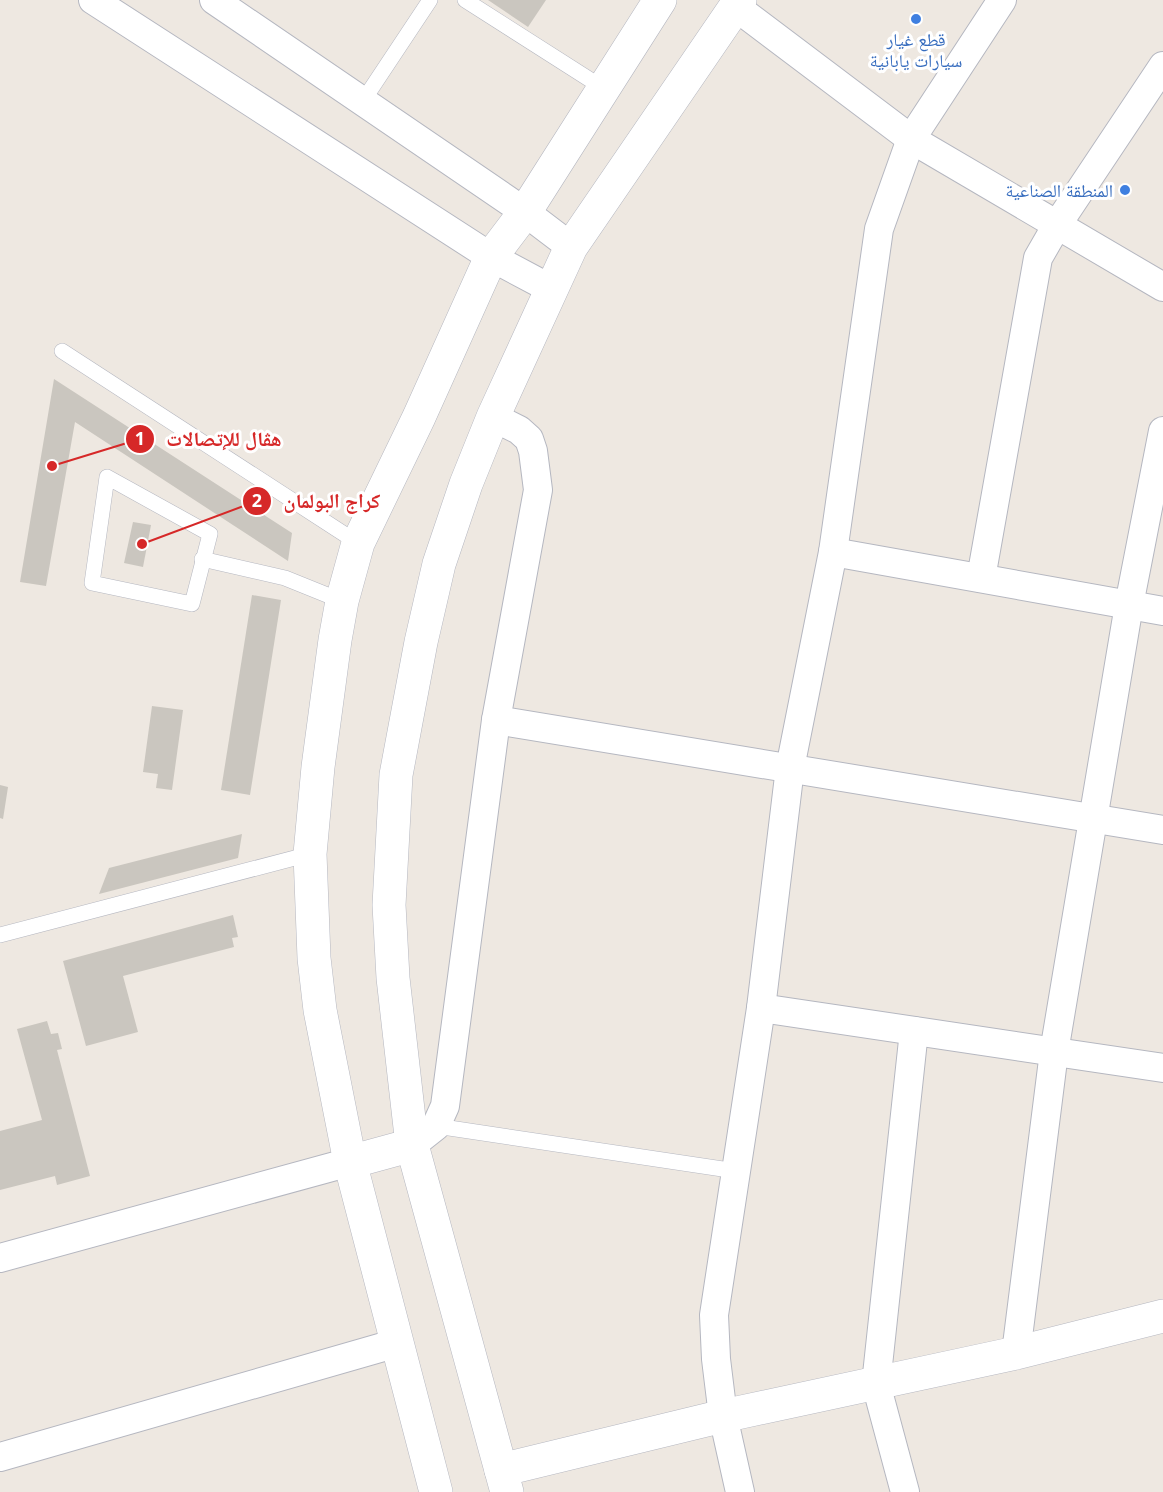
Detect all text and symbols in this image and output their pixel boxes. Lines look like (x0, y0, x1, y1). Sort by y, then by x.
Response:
marker: قطع غيار سيارات يابانية (909, 12, 923, 26)
place label: قطع غيار سيارات يابانية (870, 27, 962, 72)
place label: المنطقة الصناعية (1005, 178, 1113, 202)
marker: المنطقة الصناعية (1118, 183, 1132, 197)
callout: هڤال للإتصالات (125, 420, 294, 458)
text: هڤال للإتصالات (166, 425, 282, 452)
text: 1 (135, 426, 145, 450)
callout: كراج البولمان (242, 482, 392, 520)
text: كراج البولمان (284, 487, 381, 514)
text: 2 (252, 488, 262, 512)

